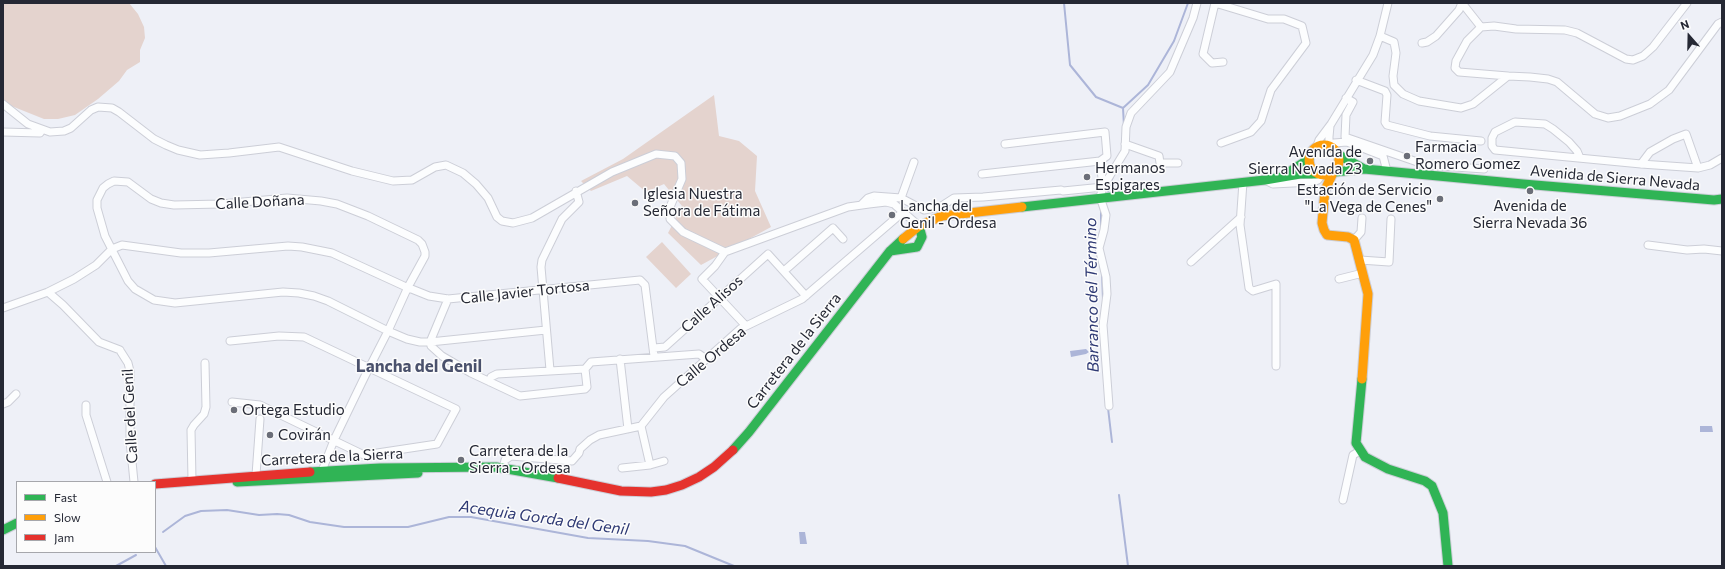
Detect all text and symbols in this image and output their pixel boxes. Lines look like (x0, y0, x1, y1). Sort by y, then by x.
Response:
north arrow (1669, 16, 1709, 56)
text: N (1679, 17, 1691, 32)
place label: Farmacia Romero Gomez (1415, 138, 1521, 173)
place label: Avenida de Sierra Nevada 23 (1248, 143, 1362, 178)
marker: Farmacia Romero Gomez (1402, 151, 1412, 161)
marker: Avenida de Sierra Nevada 23 (1365, 156, 1375, 166)
place label: Hermanos Espigares (1095, 159, 1165, 194)
street label: Avenida de Sierra Nevada (1529, 162, 1701, 194)
marker: Hermanos Espigares (1082, 172, 1092, 182)
place label: Estación de Servicio "La Vega de Cenes" (1297, 181, 1432, 216)
place label: Iglesia Nuestra Señora de Fátima (643, 185, 760, 220)
marker: Avenida de Sierra Nevada 36 (1525, 186, 1535, 196)
street label: Calle Doñana (215, 191, 305, 213)
marker: Estación de Servicio "La Vega de Cenes" (1435, 194, 1445, 204)
place label: Lancha del Genil - Ordesa (900, 197, 996, 232)
place label: Avenida de Sierra Nevada 36 (1473, 197, 1587, 232)
marker: Iglesia Nuestra Señora de Fátima (630, 198, 640, 208)
marker: Lancha del Genil - Ordesa (887, 210, 897, 220)
water label: Barranco del Término (1081, 217, 1103, 373)
street label: Calle Alisos (677, 272, 747, 336)
street label: Calle Javier Tortosa (460, 276, 590, 308)
street label: Carretera de la Sierra (743, 289, 845, 413)
street label: Calle Ordesa (672, 323, 750, 391)
district label: Lancha del Genil (356, 356, 482, 376)
street label: Calle del Genil (119, 368, 141, 464)
place label: Ortega Estudio (242, 401, 345, 419)
marker: Ortega Estudio (229, 405, 239, 415)
place label: Covirán (278, 426, 331, 444)
marker: Covirán (265, 430, 275, 440)
place label: Carretera de la Sierra - Ordesa (469, 442, 571, 477)
street label: Carretera de la Sierra (260, 444, 404, 470)
marker: Carretera de la Sierra - Ordesa (456, 455, 466, 465)
legend (16, 481, 156, 553)
text: Fast (54, 490, 77, 504)
water label: Acequia Gorda del Genil (458, 497, 630, 539)
text: Slow (54, 510, 81, 524)
text: Jam (54, 530, 74, 544)

